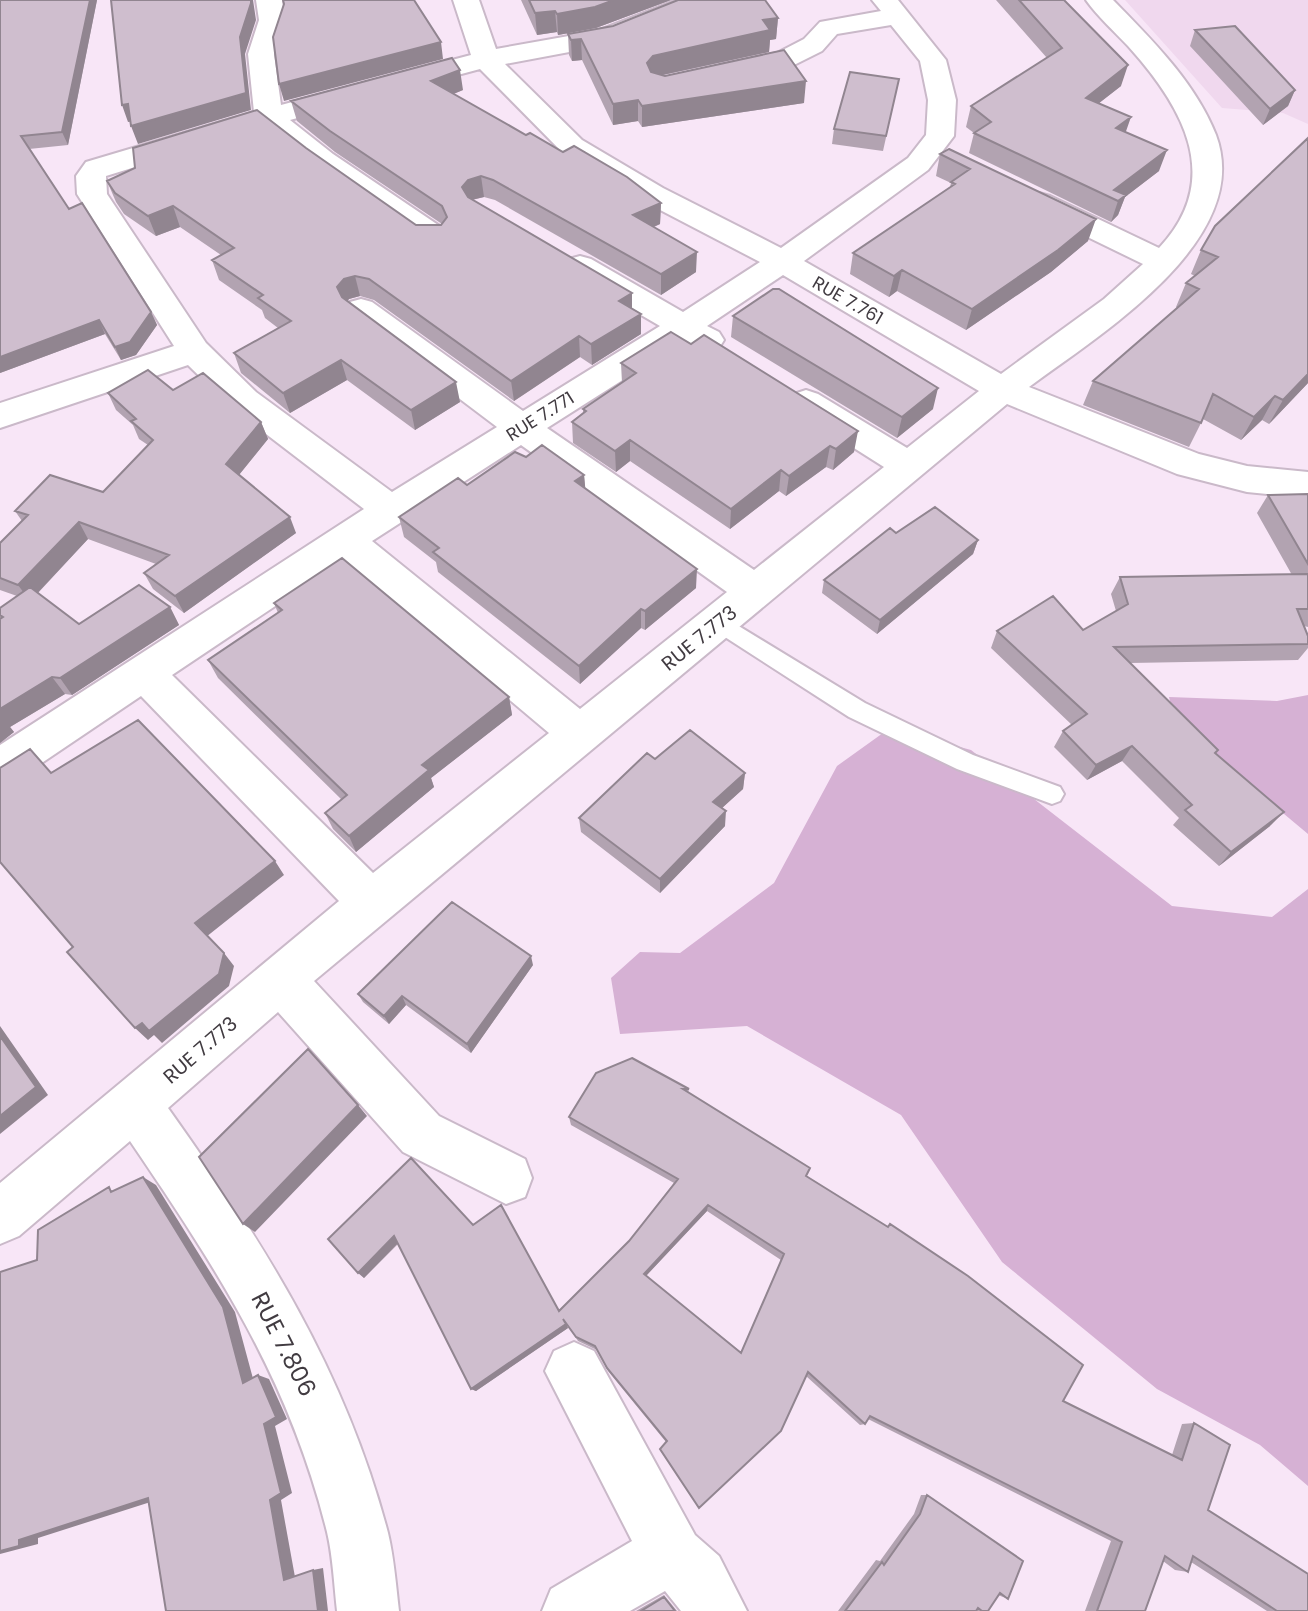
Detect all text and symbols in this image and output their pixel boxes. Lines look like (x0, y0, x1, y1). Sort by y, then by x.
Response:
street label: RUE 7.761 (808, 270, 888, 330)
street label: RUE 7.771 (501, 385, 579, 447)
street label: RUE 7.773 (655, 599, 743, 677)
street label: RUE 7.773 (157, 1010, 243, 1090)
street label: RUE 7.806 (244, 1286, 324, 1402)

